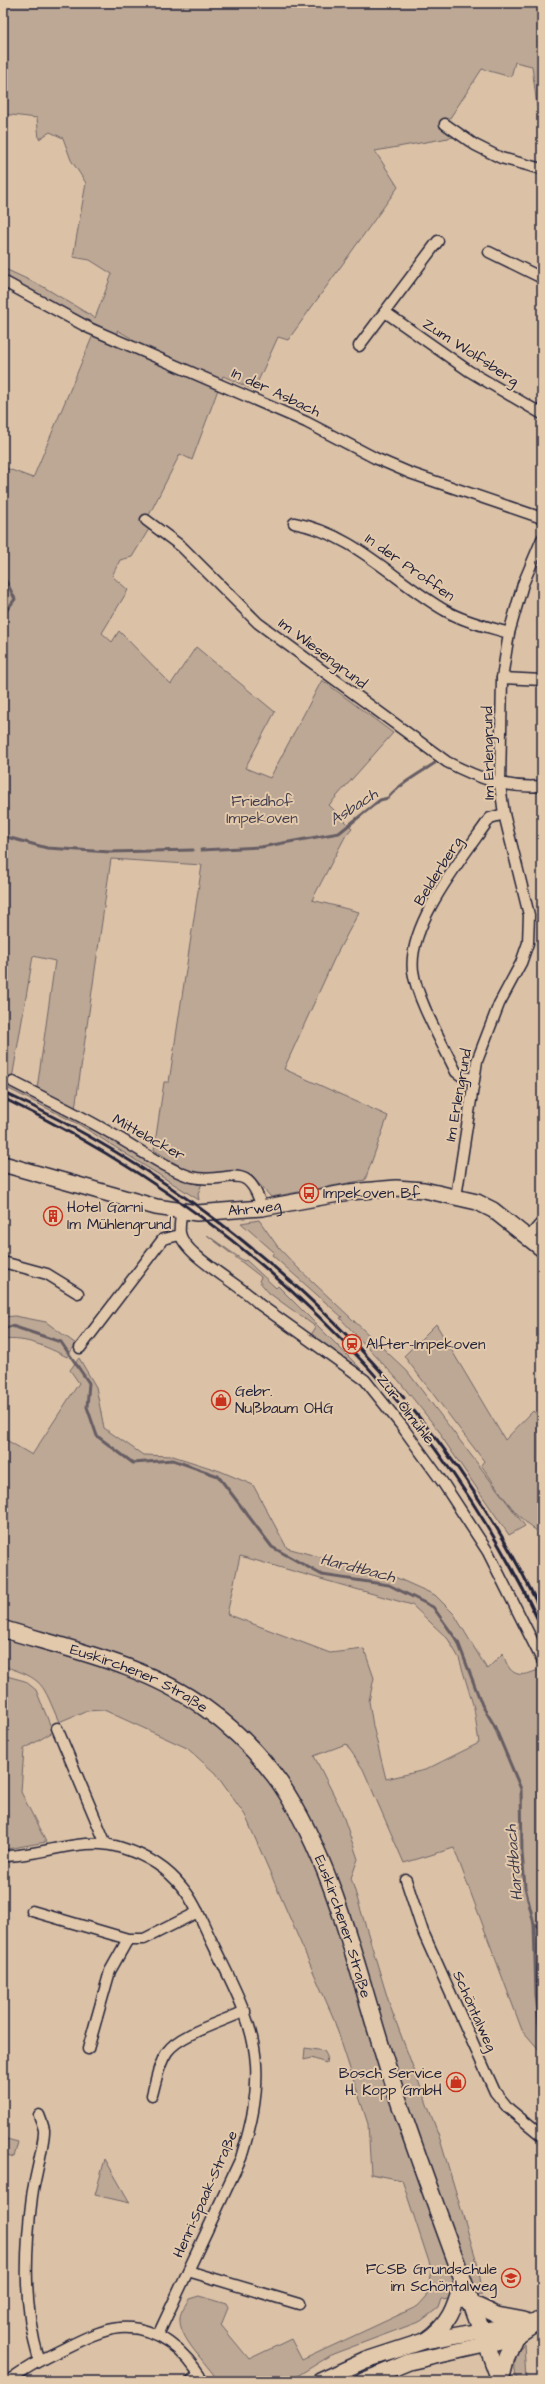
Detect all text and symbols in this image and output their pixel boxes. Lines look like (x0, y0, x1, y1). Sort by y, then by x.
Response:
street label: Zum Wolfsberg (418, 313, 523, 392)
street label: In der Asbach (228, 363, 324, 422)
street label: In der Proffen (360, 529, 459, 607)
street label: Im Wiesengrund (273, 613, 372, 695)
street label: Im Erlengrund (477, 706, 501, 800)
water label: Asbach (325, 782, 383, 831)
park label: Friedhof Impekoven (226, 791, 298, 829)
street label: Belderberg (409, 833, 469, 910)
street label: Im Erlengrund (440, 1047, 478, 1143)
street label: Mittelacker (109, 1109, 189, 1166)
bus stop icon: Impekoven Bf (298, 1182, 320, 1204)
place label: Impekoven Bf (323, 1183, 420, 1204)
street label: Ahrweg (227, 1195, 283, 1222)
place label: Hotel Garni Im Mühlengrund (67, 1197, 172, 1236)
building icon: Hotel Garni Im Mühlengrund (42, 1205, 64, 1227)
station icon: Alfter-Impekoven (341, 1333, 363, 1355)
place label: Alfter-Impekoven (366, 1334, 486, 1355)
street label: Zur Ölmühle (372, 1370, 440, 1449)
place label: Gebr. Nußbaum OHG (235, 1381, 334, 1419)
shop icon: Gebr. Nußbaum OHG (210, 1389, 232, 1411)
water label: Hardtbach (318, 1548, 399, 1588)
street label: Euskirchener Straße (67, 1639, 212, 1718)
water label: Hardtbach (500, 1823, 528, 1902)
street label: Euskirchener Straße (309, 1852, 376, 2000)
street label: Schöntalweg (446, 1967, 502, 2056)
place label: Bosch Service H. Kopp GmbH (339, 2063, 442, 2101)
shop icon: Bosch Service H. Kopp GmbH (445, 2071, 467, 2093)
street label: Henri-Spaak-Straße (168, 2127, 243, 2261)
place label: FCSB Grundschule im Schöntalweg (366, 2259, 497, 2298)
school or university icon: FCSB Grundschule im Schöntalweg (500, 2267, 522, 2289)

